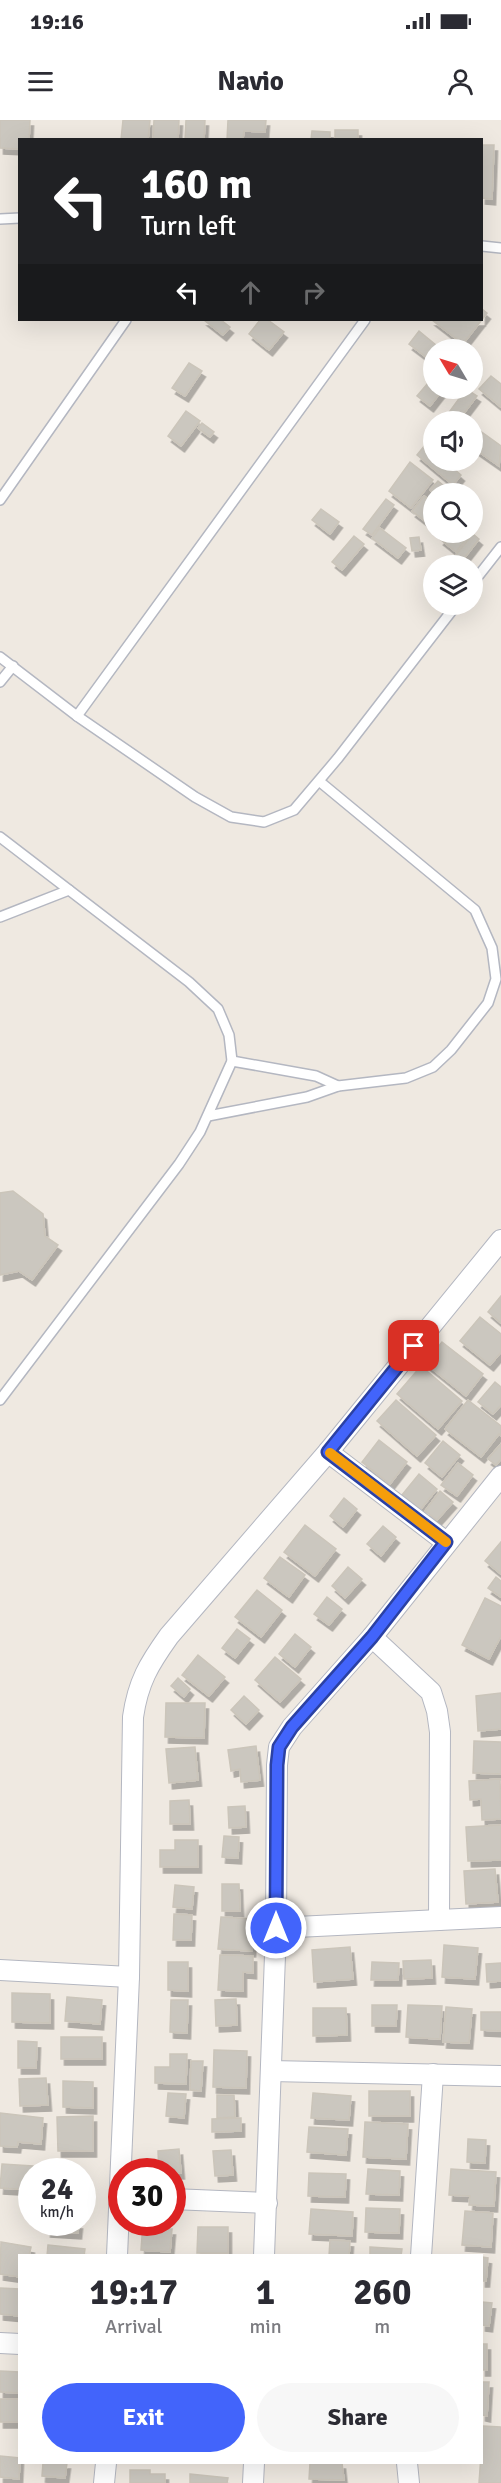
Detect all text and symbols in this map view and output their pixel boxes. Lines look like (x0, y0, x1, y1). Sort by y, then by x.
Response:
text: 19:16 (30, 8, 84, 35)
icon: menu (24, 65, 57, 98)
text: Navio (217, 65, 284, 98)
icon: person (444, 65, 477, 98)
text: 160 m (141, 159, 252, 210)
icon: left (42, 162, 120, 240)
text: Turn left (141, 210, 236, 243)
icon: left (171, 276, 204, 309)
icon: ahead (234, 276, 267, 309)
icon: right (297, 276, 330, 309)
north arrow (423, 339, 483, 399)
map controls (423, 339, 483, 615)
button: sound (423, 411, 483, 471)
button: search (423, 483, 483, 543)
button: layers (423, 555, 483, 615)
pin (388, 1320, 439, 1371)
icon: arrive (397, 1329, 430, 1362)
position arrow (244, 1896, 308, 1960)
speed limit sign: 30 (108, 2158, 186, 2236)
text: 24 (41, 2171, 73, 2208)
text: km/h (40, 2203, 74, 2221)
text: 19:17 (90, 2270, 178, 2315)
text: 1 (256, 2270, 275, 2315)
text: 260 (353, 2270, 411, 2315)
text: Arrival (105, 2314, 162, 2339)
text: min (249, 2314, 282, 2339)
text: m (374, 2314, 390, 2339)
button: Exit (42, 2383, 245, 2452)
button: Share (257, 2383, 459, 2452)

